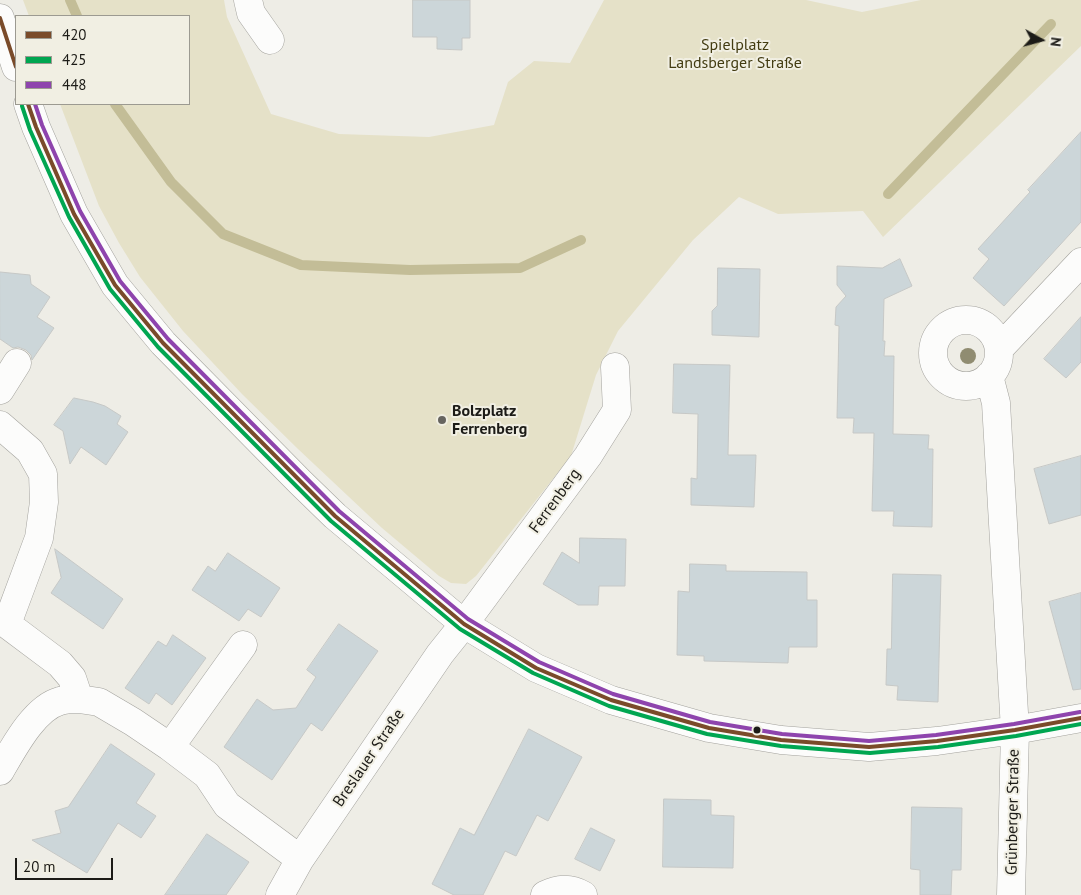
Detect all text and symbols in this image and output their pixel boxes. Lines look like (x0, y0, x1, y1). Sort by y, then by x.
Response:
legend (15, 15, 190, 105)
north arrow (1016, 15, 1066, 65)
text: 420 (62, 25, 87, 44)
park label: Spielplatz Landsberger Straße (668, 35, 802, 73)
text: N (1046, 36, 1065, 47)
text: 425 (62, 50, 87, 69)
text: 448 (62, 75, 87, 94)
place label: Bolzplatz Ferrenberg (452, 401, 527, 439)
marker: Bolzplatz Ferrenberg (436, 414, 448, 426)
street label: Ferrenberg (525, 465, 585, 537)
street label: Breslauer Straße (329, 706, 409, 810)
unlabelled marker (752, 725, 762, 735)
street label: Grünberger Straße (1002, 749, 1024, 875)
scale bar (18, 848, 115, 880)
text: 20 m (23, 857, 56, 876)

